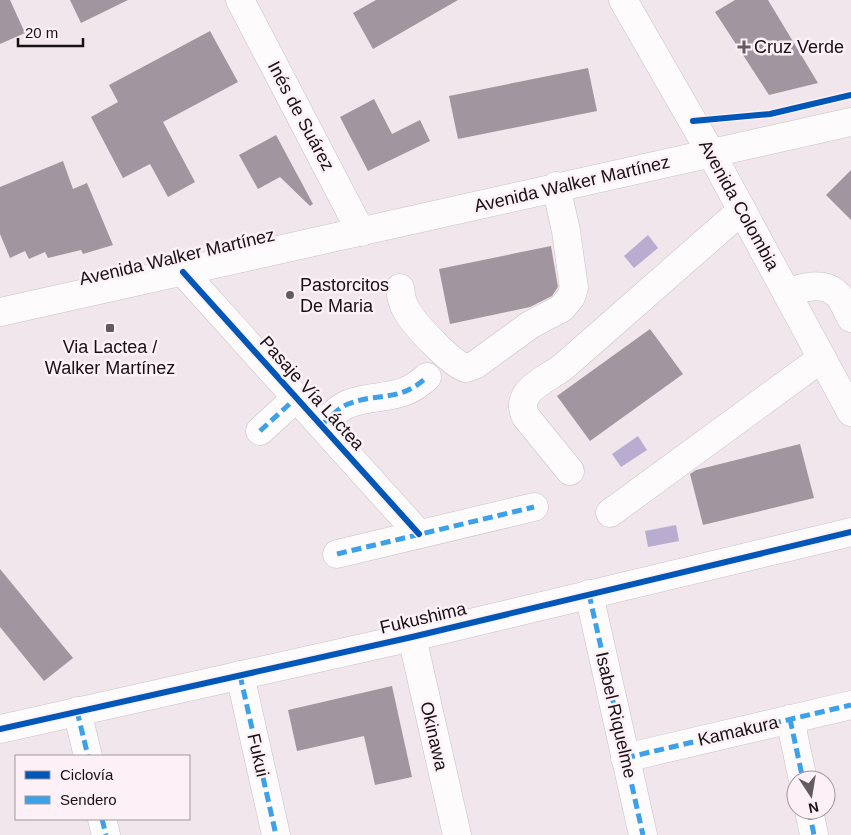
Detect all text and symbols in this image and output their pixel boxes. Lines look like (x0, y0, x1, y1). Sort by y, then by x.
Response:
scale bar (18, 15, 82, 47)
text: 20 m (25, 24, 58, 41)
place label: Cruz Verde (754, 37, 844, 57)
marker: Cruz Verde (738, 41, 750, 53)
street label: Inés de Suárez (264, 58, 338, 174)
street label: Avenida Colombia (695, 136, 784, 274)
street label: Avenida Walker Martínez (472, 152, 672, 216)
street label: Avenida Walker Martínez (77, 225, 277, 289)
place label: Pastorcitos De Maria (300, 275, 389, 316)
marker: Pastorcitos De Maria (284, 289, 296, 301)
marker: Via Lactea / Walker Martínez (104, 322, 116, 334)
street label: Pasaje Vía Láctea (256, 332, 369, 455)
place label: Via Lactea / Walker Martínez (45, 337, 175, 378)
street label: Fukushima (378, 598, 469, 638)
street label: Isabel Riquelme (592, 650, 640, 780)
street label: Okinawa (416, 700, 452, 773)
street label: Kamakura (696, 712, 781, 750)
street label: Fukui (243, 731, 273, 779)
legend (15, 755, 190, 820)
text: Ciclovía (60, 766, 114, 783)
north arrow (786, 770, 836, 820)
text: Sendero (60, 791, 117, 808)
text: N (807, 799, 820, 817)

